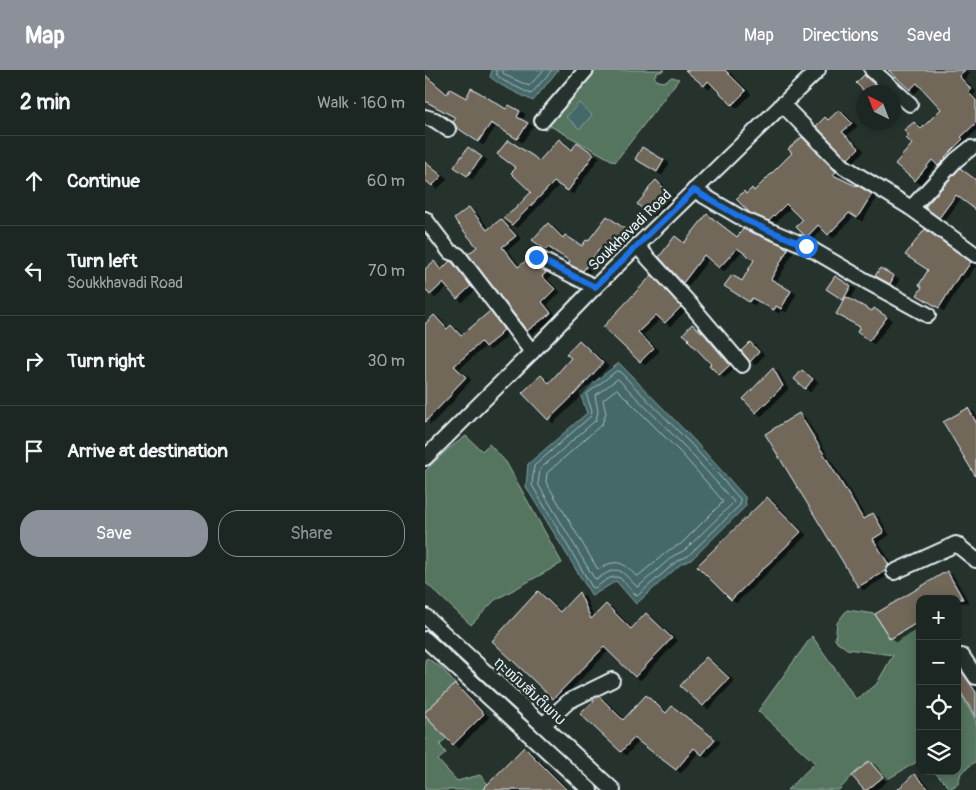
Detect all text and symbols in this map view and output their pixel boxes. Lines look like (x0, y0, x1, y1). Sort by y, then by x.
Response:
text: Map (25, 21, 65, 50)
text: Map (744, 24, 774, 47)
text: Directions (802, 24, 878, 47)
text: Saved (906, 24, 951, 47)
north arrow (856, 85, 901, 130)
text: 2 min (20, 89, 70, 116)
text: Walk · 160 m (317, 93, 405, 113)
icon: ahead (20, 167, 48, 195)
text: Continue (67, 169, 140, 193)
text: 60 m (367, 171, 405, 191)
street label: Soukkhavadi Road (585, 186, 676, 275)
route start (795, 235, 818, 258)
route end (525, 246, 548, 269)
text: Turn left (67, 249, 137, 273)
icon: left (20, 257, 48, 285)
text: 70 m (368, 261, 405, 281)
text: Soukkhavadi Road (67, 273, 183, 293)
icon: right (20, 347, 48, 375)
text: Turn right (67, 349, 145, 373)
text: 30 m (367, 351, 405, 371)
icon: arrive (20, 437, 48, 465)
text: Arrive at destination (67, 439, 228, 463)
button: Save (20, 510, 208, 557)
button: Share (218, 510, 405, 557)
map controls (916, 595, 961, 775)
button: + (916, 595, 961, 640)
button: − (916, 640, 961, 685)
street label: ຖະໜົນສັນຕິພາບ (490, 653, 570, 730)
button: locate (916, 685, 961, 730)
button: layers (916, 730, 961, 775)

